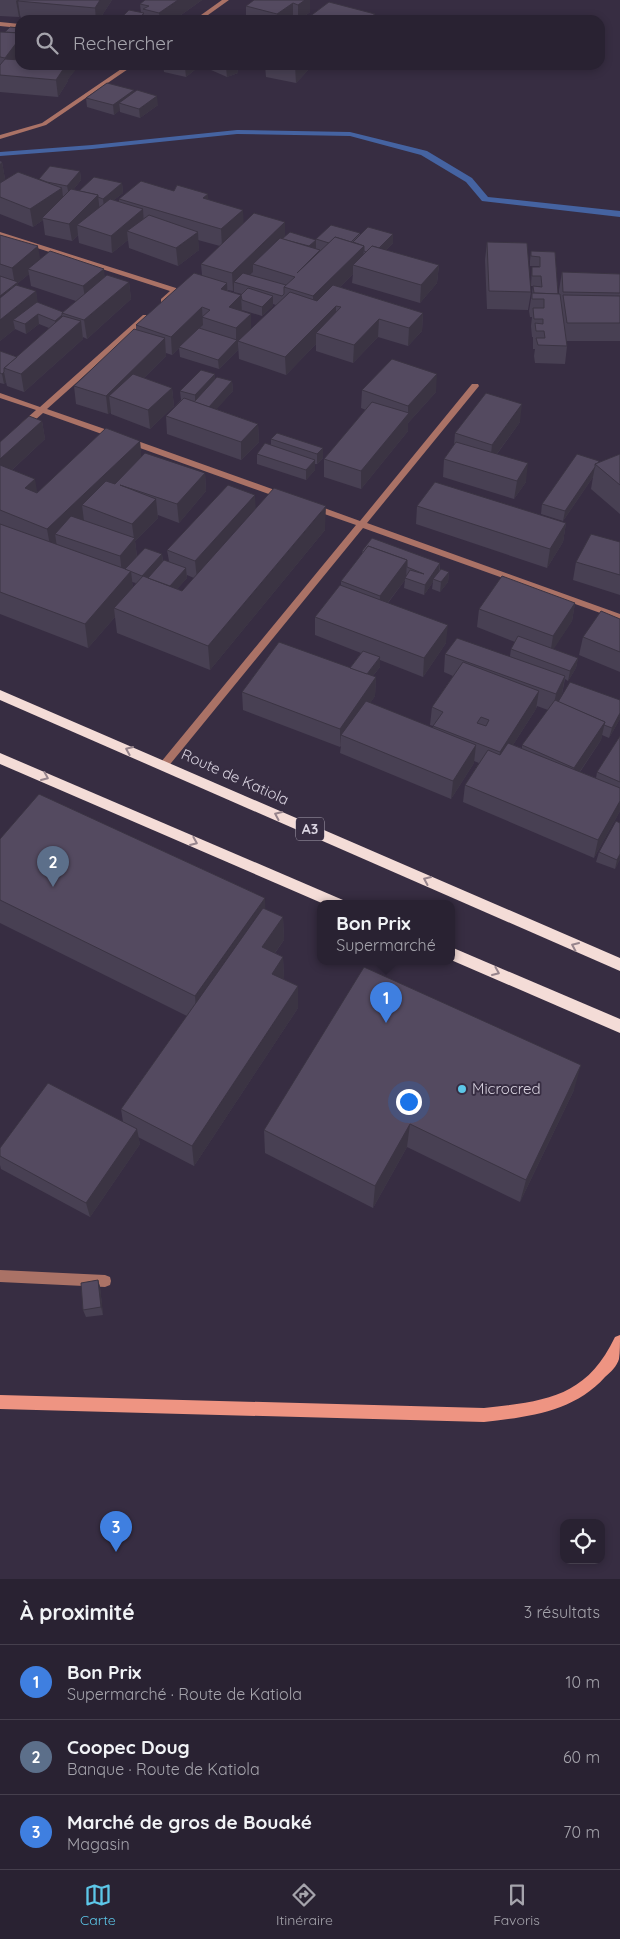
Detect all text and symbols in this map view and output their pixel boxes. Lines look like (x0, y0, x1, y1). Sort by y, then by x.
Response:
search box (15, 15, 605, 70)
icon: search (33, 29, 61, 57)
text: Rechercher (73, 31, 173, 55)
street label: Route de Katiola (178, 744, 292, 809)
one-way arrow (125, 746, 134, 757)
one-way arrow (40, 771, 49, 782)
one-way arrow (274, 811, 283, 822)
road number: A3 (296, 818, 324, 841)
one-way arrow (189, 835, 198, 846)
pin: 2 (37, 846, 69, 887)
one-way arrow (423, 876, 432, 887)
popup (317, 900, 455, 965)
text: Bon Prix (336, 911, 411, 935)
text: Supermarché (336, 935, 436, 955)
one-way arrow (571, 941, 580, 952)
one-way arrow (491, 966, 500, 977)
pin: 1 (370, 982, 402, 1023)
place label: Microcred (472, 1079, 541, 1098)
marker: Microcred (456, 1083, 468, 1095)
your location (396, 1089, 422, 1115)
pin: 3 (100, 1511, 132, 1552)
map controls (560, 1519, 605, 1564)
button: locate (560, 1519, 605, 1564)
text: À proximité (20, 1599, 135, 1625)
text: 3 résultats (524, 1602, 600, 1622)
text: Bon Prix (67, 1660, 141, 1684)
text: 1 (33, 1672, 39, 1692)
text: 10 m (566, 1672, 600, 1692)
text: Supermarché · Route de Katiola (67, 1684, 302, 1704)
text: Coopec Doug (67, 1735, 190, 1759)
text: 2 (31, 1747, 41, 1767)
text: 60 m (563, 1747, 600, 1767)
text: Banque · Route de Katiola (67, 1759, 260, 1779)
text: Marché de gros de Bouaké (67, 1810, 312, 1834)
text: 3 (32, 1822, 40, 1842)
text: 70 m (563, 1822, 600, 1842)
text: Magasin (67, 1834, 130, 1854)
tab: Carte (80, 1881, 116, 1929)
tab: Itinéraire (276, 1881, 333, 1929)
tab: Favoris (493, 1881, 540, 1929)

